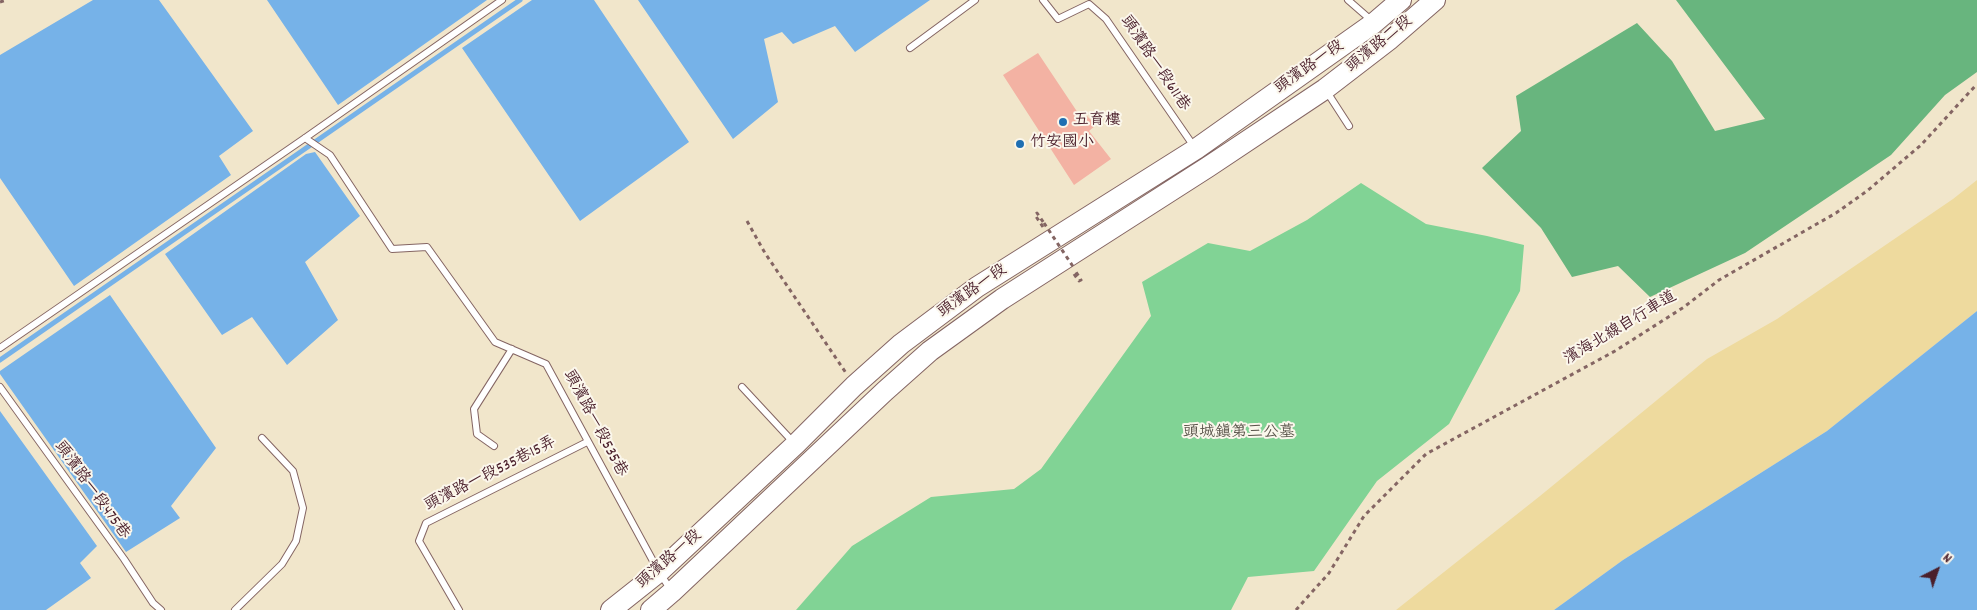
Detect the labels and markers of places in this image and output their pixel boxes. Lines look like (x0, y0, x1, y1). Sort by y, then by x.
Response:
place label: 五育樓 (1073, 112, 1121, 132)
marker: 五育樓 (1057, 116, 1069, 128)
place label: 竹安國小 (1030, 134, 1094, 154)
marker: 竹安國小 (1014, 138, 1026, 150)

